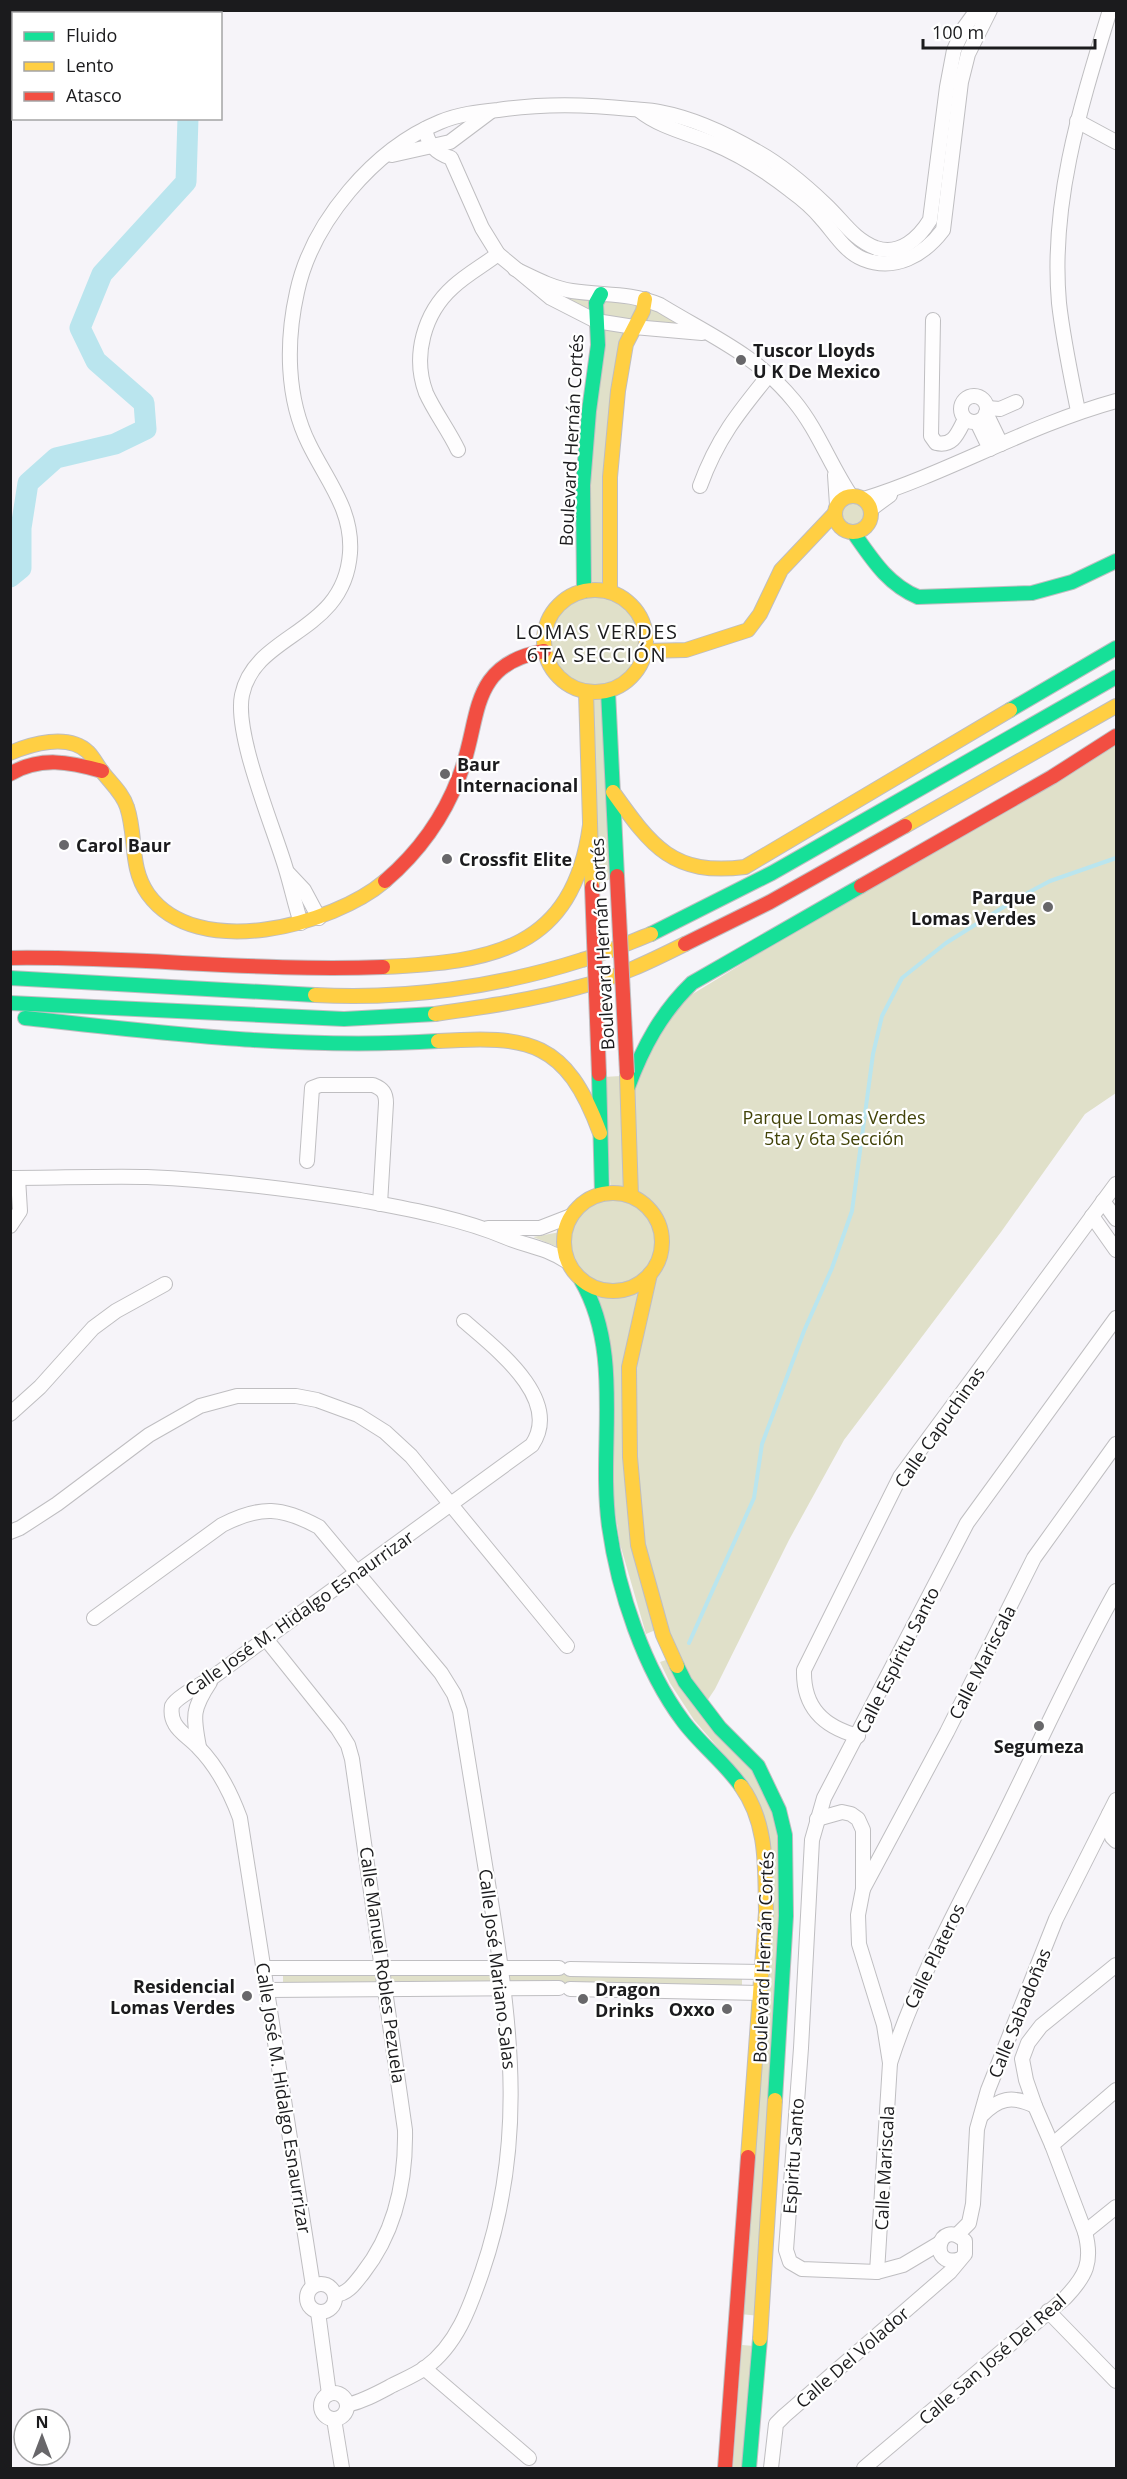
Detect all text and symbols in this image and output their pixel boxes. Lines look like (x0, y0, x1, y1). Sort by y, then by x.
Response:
legend (12, 12, 222, 120)
scale bar (923, 12, 1096, 50)
text: 100 m (932, 20, 984, 44)
text: Fluido (66, 23, 117, 47)
text: Lento (66, 53, 114, 77)
text: Atasco (66, 83, 122, 107)
street label: Boulevard Hernán Cortés (553, 333, 589, 547)
place label: Tuscor Lloyds U K De Mexico (753, 338, 880, 383)
marker: Tuscor Lloyds U K De Mexico (734, 353, 748, 367)
district label: LOMAS VERDES 6TA SECCIÓN (516, 618, 678, 668)
place label: Baur Internacional (457, 752, 578, 797)
marker: Baur Internacional (438, 767, 452, 781)
place label: Carol Baur (76, 833, 171, 857)
street label: Boulevard Hernán Cortés (584, 837, 620, 1051)
marker: Carol Baur (57, 838, 71, 852)
place label: Crossfit Elite (459, 847, 572, 871)
marker: Crossfit Elite (440, 852, 454, 866)
place label: Parque Lomas Verdes (911, 885, 1036, 930)
marker: Parque Lomas Verdes (1041, 900, 1055, 914)
park label: Parque Lomas Verdes 5ta y 6ta Sección (742, 1105, 926, 1150)
street label: Calle Capuchinas (888, 1362, 990, 1492)
street label: Calle José M. Hidalgo Esnaurrizar (180, 1524, 419, 1701)
street label: Calle Espíritu Santo (850, 1583, 944, 1737)
street label: Calle Mariscala (943, 1601, 1021, 1723)
marker: Segumeza (1032, 1719, 1046, 1733)
place label: Segumeza (994, 1734, 1084, 1758)
street label: Calle Manuel Robles Pezuela (355, 1845, 411, 2085)
street label: Boulevard Hernán Cortés (747, 1850, 779, 2064)
street label: Calle José Mariano Salas (474, 1867, 522, 2071)
street label: Calle Plateros (898, 1900, 970, 2012)
street label: Calle Sabadoñas (982, 1945, 1056, 2081)
street label: Calle José M. Hidalgo Esnaurrizar (251, 1961, 317, 2236)
place label: Residencial Lomas Verdes (110, 1974, 235, 2019)
place label: Dragon Drinks (595, 1977, 661, 2022)
marker: Residencial Lomas Verdes (240, 1989, 254, 2003)
marker: Dragon Drinks (576, 1992, 590, 2006)
place label: Oxxo (669, 1997, 715, 2021)
marker: Oxxo (720, 2002, 734, 2016)
street label: Espiritu Santo (777, 2097, 809, 2215)
street label: Calle Mariscala (869, 2105, 899, 2231)
street label: Calle San José Del Real (913, 2288, 1071, 2430)
street label: Calle Del Volador (790, 2301, 914, 2413)
north arrow (12, 2407, 72, 2467)
text: N (35, 2411, 49, 2433)

